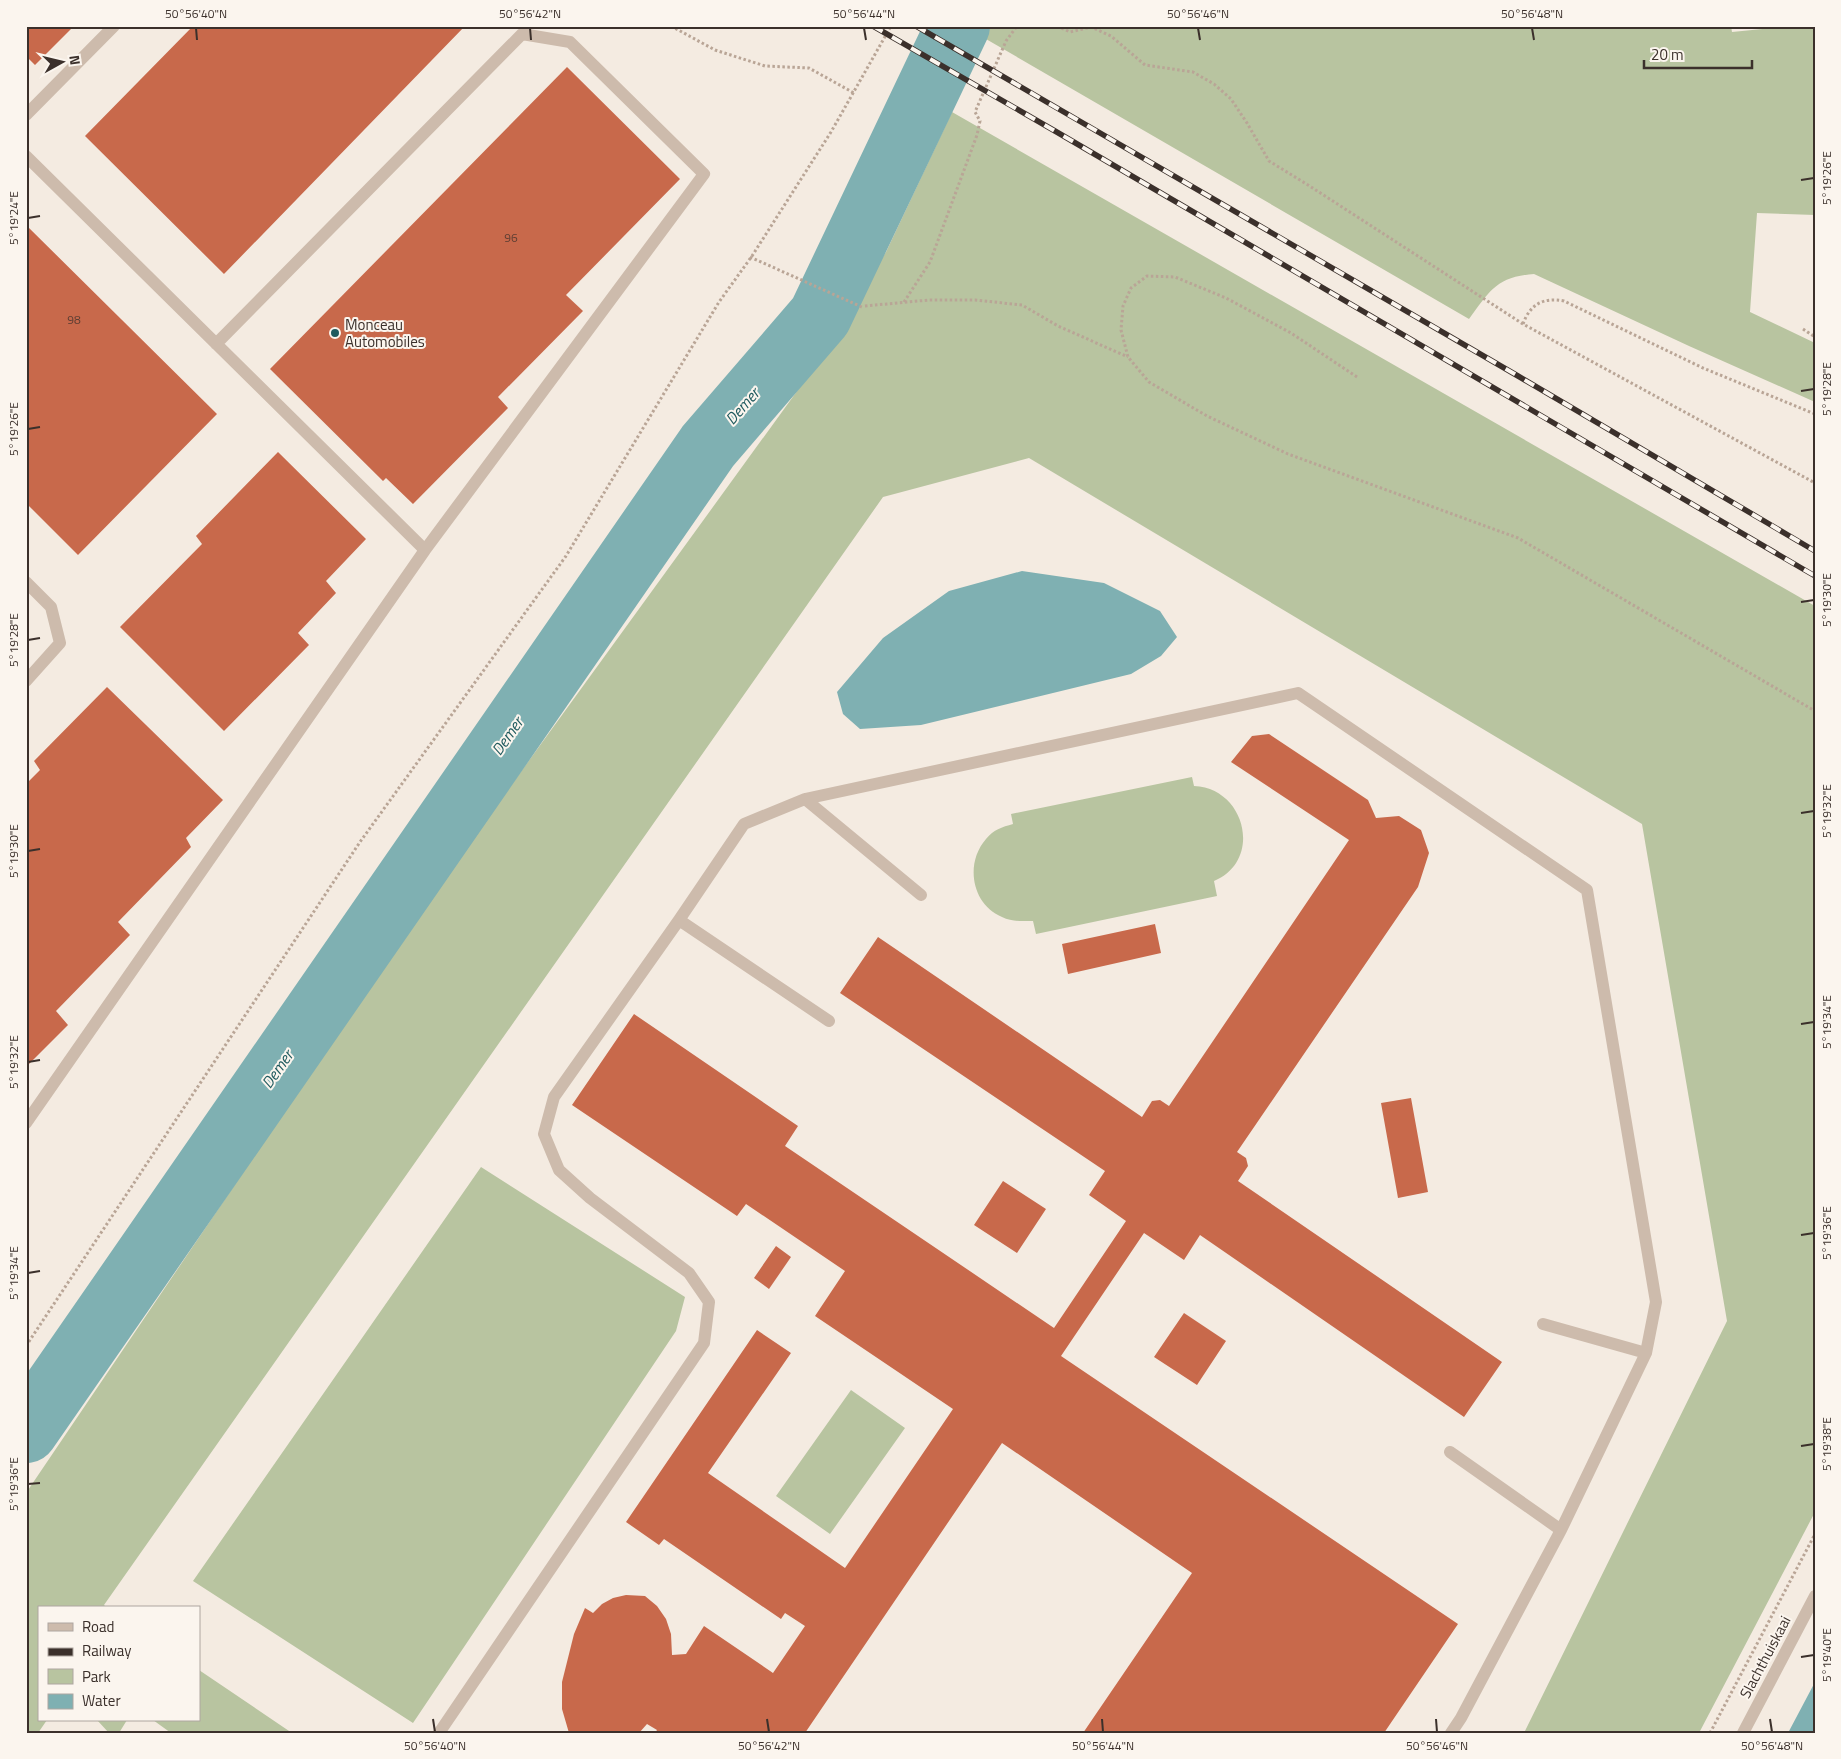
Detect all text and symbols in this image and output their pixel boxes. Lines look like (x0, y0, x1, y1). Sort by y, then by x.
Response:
text: 50°56'40"N (165, 4, 227, 23)
text: 50°56'42"N (499, 4, 561, 23)
text: 50°56'44"N (833, 4, 895, 23)
text: 50°56'46"N (1167, 4, 1229, 23)
text: 50°56'48"N (1501, 4, 1563, 23)
north arrow (38, 38, 88, 88)
scale bar (1644, 38, 1751, 70)
text: 20 m (1651, 43, 1684, 66)
text: N (64, 54, 86, 66)
text: 5°19'26"E (1817, 151, 1836, 205)
text: 5°19'24"E (4, 191, 23, 245)
house number: 96 (504, 228, 518, 247)
house number: 98 (67, 310, 81, 329)
place label: Monceau Automobiles (345, 313, 425, 353)
marker: Monceau Automobiles (329, 327, 341, 339)
text: 5°19'28"E (1817, 362, 1836, 416)
water label: Demer (719, 381, 766, 430)
text: 5°19'26"E (4, 402, 23, 456)
text: 5°19'30"E (1817, 573, 1836, 627)
text: 5°19'28"E (4, 613, 23, 667)
water label: Demer (485, 710, 530, 760)
text: 5°19'32"E (1817, 784, 1836, 838)
text: 5°19'30"E (4, 824, 23, 878)
text: 5°19'34"E (1817, 995, 1836, 1049)
text: 5°19'32"E (4, 1035, 23, 1089)
water label: Demer (255, 1043, 300, 1093)
text: 5°19'36"E (1817, 1206, 1836, 1260)
text: 5°19'34"E (4, 1246, 23, 1300)
text: 5°19'38"E (1817, 1417, 1836, 1471)
text: 5°19'36"E (4, 1457, 23, 1511)
legend (38, 1606, 200, 1722)
street label: Slachthuiskaai (1734, 1612, 1796, 1702)
text: Road (82, 1615, 114, 1638)
text: 5°19'40"E (1817, 1628, 1836, 1682)
text: Railway (82, 1639, 132, 1662)
text: Park (82, 1665, 111, 1688)
text: Water (82, 1689, 121, 1712)
text: 50°56'40"N (404, 1736, 466, 1755)
text: 50°56'42"N (738, 1736, 800, 1755)
text: 50°56'44"N (1072, 1736, 1134, 1755)
text: 50°56'46"N (1406, 1736, 1468, 1755)
text: 50°56'48"N (1741, 1736, 1803, 1755)

